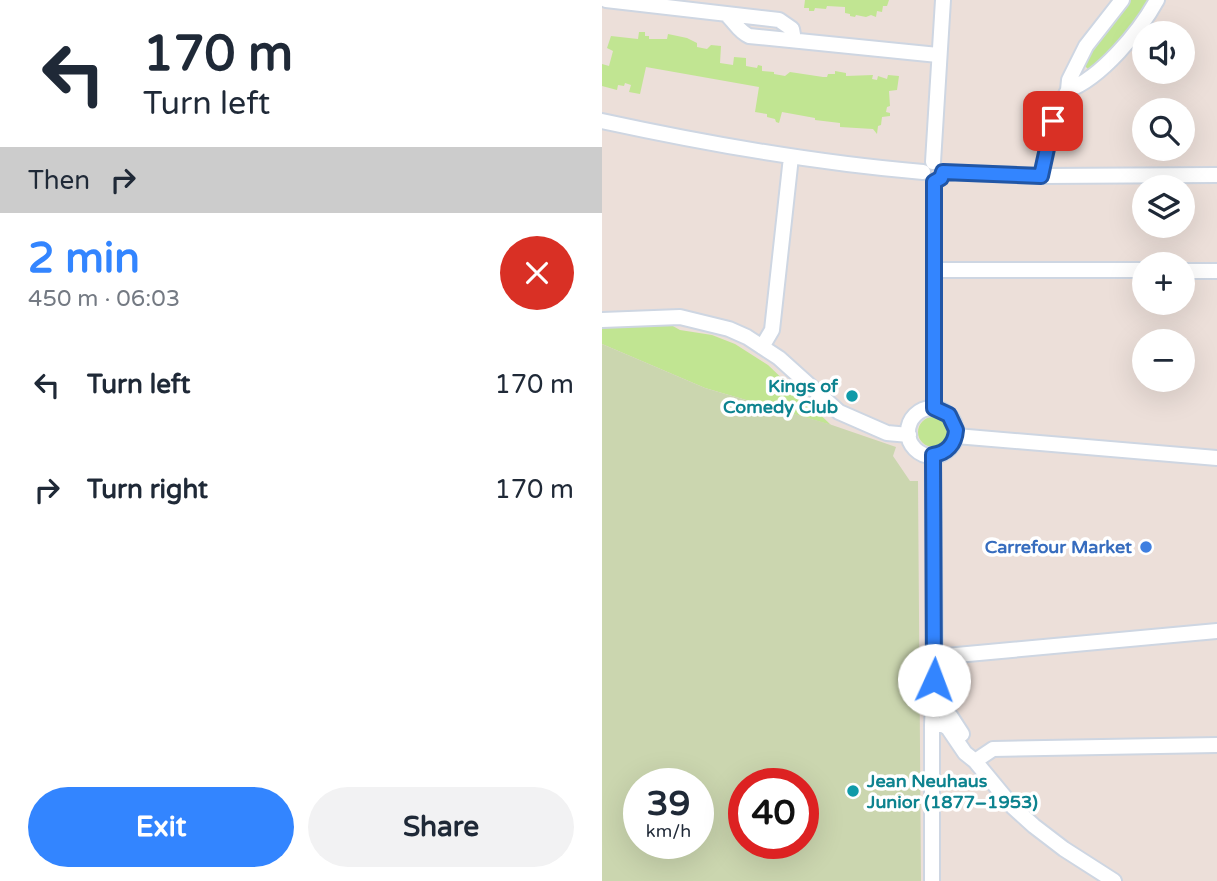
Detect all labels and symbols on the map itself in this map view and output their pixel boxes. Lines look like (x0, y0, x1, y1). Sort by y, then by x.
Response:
pin (1023, 91, 1083, 151)
place label: Kings of Comedy Club (723, 375, 839, 418)
marker: Kings of Comedy Club (844, 388, 860, 404)
place label: Carrefour Market (985, 536, 1132, 558)
marker: Carrefour Market (1138, 539, 1154, 555)
position arrow (897, 643, 971, 717)
speed limit sign: 40 (728, 768, 819, 859)
place label: Jean Neuhaus Junior (1877–1953) (866, 770, 1038, 813)
marker: Jean Neuhaus Junior (1877–1953) (845, 783, 861, 799)

